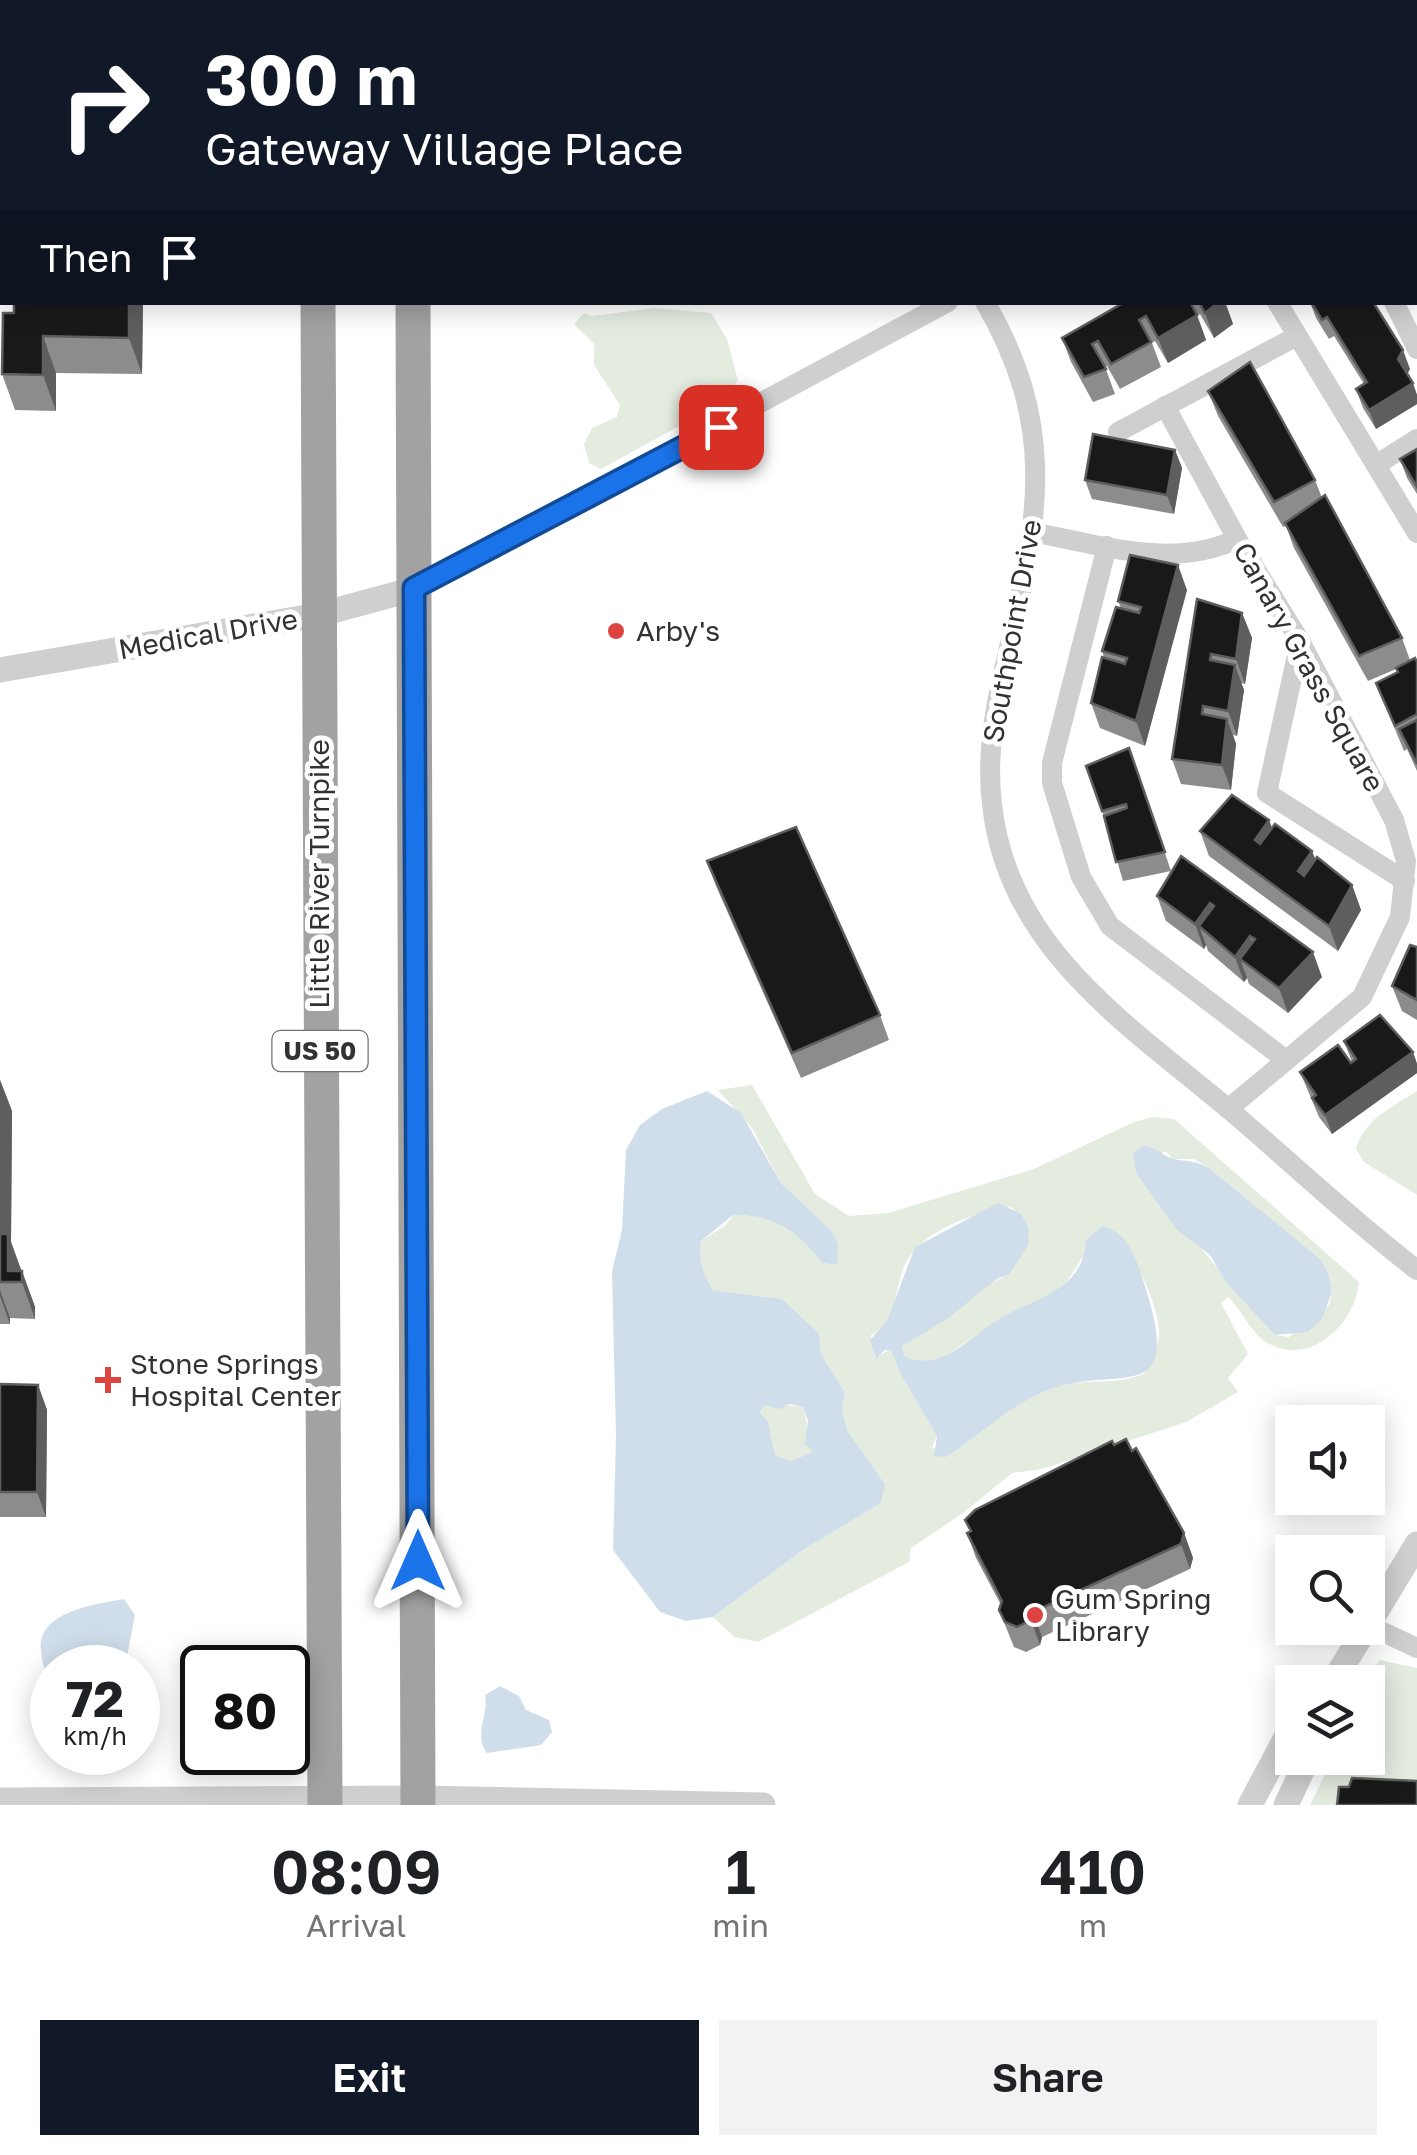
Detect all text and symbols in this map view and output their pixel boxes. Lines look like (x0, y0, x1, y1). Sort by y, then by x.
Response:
text: 300 m (205, 36, 417, 120)
icon: right (40, 40, 170, 170)
text: Gateway Village Place (205, 121, 683, 175)
icon: arrive (152, 230, 207, 285)
text: Then (40, 235, 132, 280)
pin (679, 385, 764, 470)
icon: arrive (694, 400, 749, 455)
street label: Southpoint Drive (976, 517, 1047, 745)
street label: Canary Grass Square (1227, 536, 1392, 797)
street label: Medical Drive (116, 602, 300, 666)
place label: Arby's (636, 614, 720, 647)
marker: Arby's (605, 620, 627, 642)
street label: Little River Turnpike (302, 739, 335, 1009)
road number: US 50 (272, 1031, 368, 1071)
place label: Stone Springs Hospital Center (130, 1347, 341, 1412)
marker: Stone Springs Hospital Center (95, 1367, 121, 1393)
map controls (1275, 1405, 1385, 1775)
button: sound (1275, 1405, 1385, 1515)
position arrow (366, 1509, 470, 1613)
button: search (1275, 1535, 1385, 1645)
place label: Gum Spring Library (1055, 1582, 1211, 1647)
marker: Gum Spring Library (1024, 1604, 1046, 1626)
speed limit sign: 80 (180, 1645, 310, 1775)
button: layers (1275, 1665, 1385, 1775)
text: 72 (66, 1668, 124, 1728)
text: km/h (63, 1720, 127, 1751)
text: 08:09 (271, 1835, 441, 1907)
text: 1 (725, 1835, 756, 1907)
text: 410 (1040, 1835, 1146, 1907)
text: Arrival (306, 1906, 406, 1944)
text: min (712, 1906, 769, 1944)
text: m (1079, 1906, 1107, 1944)
button: Exit (40, 2020, 699, 2135)
button: Share (719, 2020, 1377, 2135)

